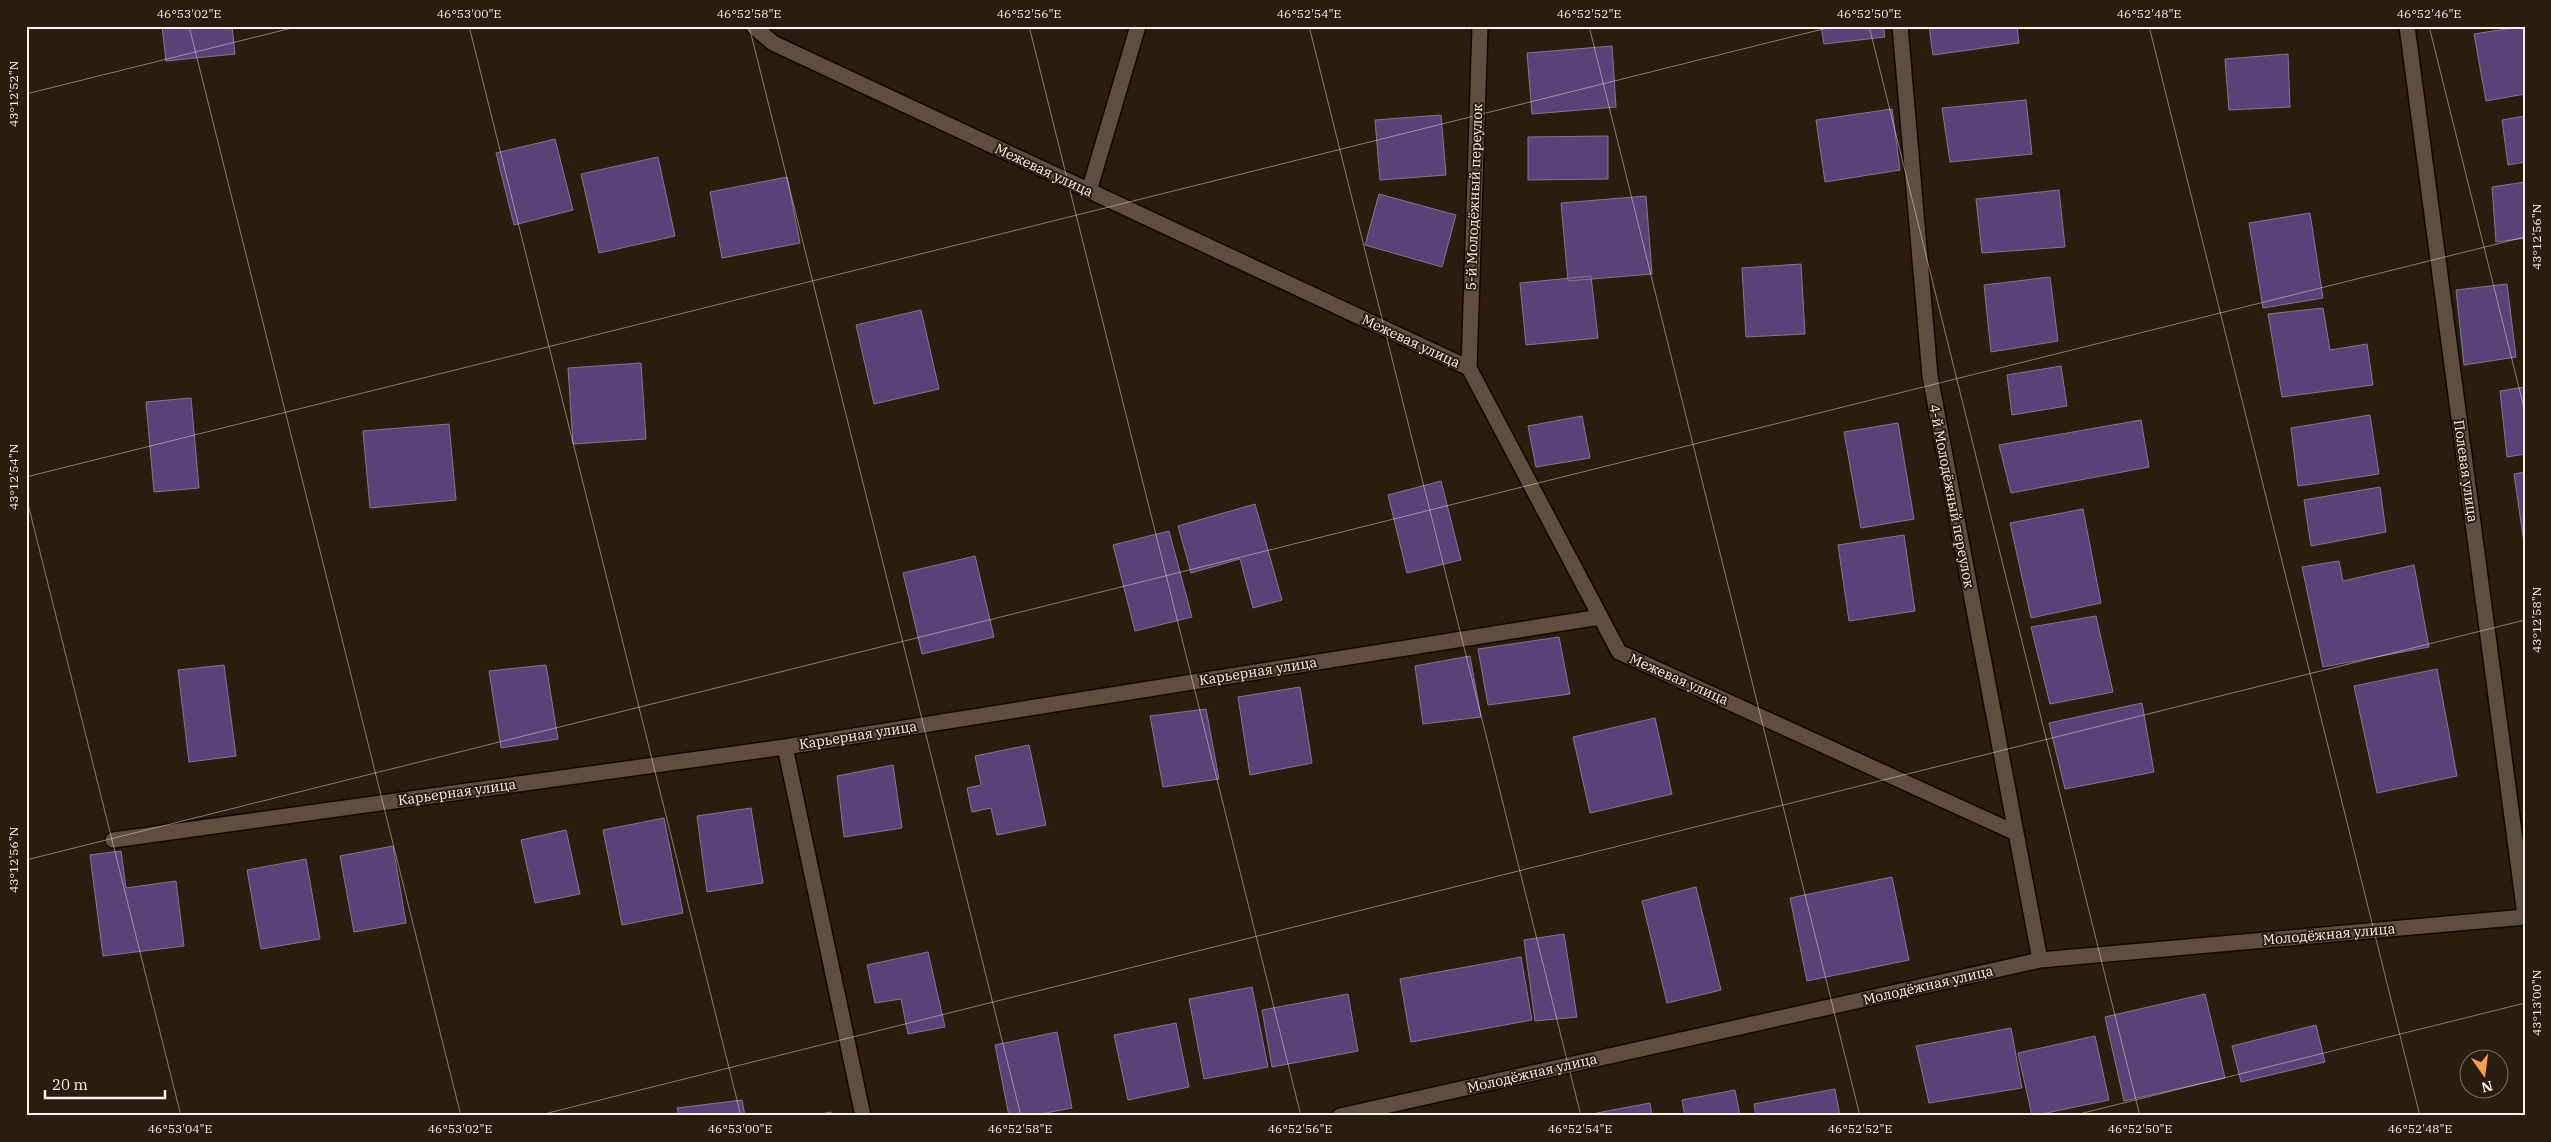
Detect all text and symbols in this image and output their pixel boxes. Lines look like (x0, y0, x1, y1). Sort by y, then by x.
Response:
text: 46°53'02"E (157, 6, 221, 21)
text: 46°53'00"E (437, 6, 501, 21)
text: 46°52'58"E (717, 6, 781, 21)
text: 46°52'56"E (997, 6, 1061, 21)
text: 46°52'54"E (1277, 6, 1341, 21)
text: 46°52'52"E (1557, 6, 1621, 21)
text: 46°52'50"E (1837, 6, 1901, 21)
text: 46°52'48"E (2117, 6, 2181, 21)
text: 46°52'46"E (2397, 6, 2461, 21)
text: 43°12'52"N (6, 61, 21, 127)
street label: 5-й Молодёжный переулок (1462, 103, 1486, 291)
street label: Межевая улица (992, 139, 1096, 201)
text: 43°12'56"N (2529, 204, 2544, 270)
street label: Межевая улица (1359, 310, 1463, 372)
street label: 4-й Молодёжный переулок (1925, 403, 1979, 589)
street label: Полевая улица (2450, 419, 2482, 524)
text: 43°12'54"N (6, 444, 21, 510)
text: 43°12'58"N (2529, 587, 2544, 653)
street label: Межевая улица (1627, 649, 1732, 709)
street label: Карьерная улица (1198, 653, 1319, 689)
street label: Карьерная улица (798, 717, 919, 753)
street label: Карьерная улица (397, 775, 518, 809)
text: 43°12'56"N (6, 827, 21, 893)
street label: Молодёжная улица (2262, 919, 2396, 949)
street label: Молодёжная улица (1861, 961, 1995, 1009)
text: 43°13'00"N (2529, 970, 2544, 1036)
street label: Молодёжная улица (1465, 1049, 1599, 1097)
north arrow (2458, 1050, 2508, 1100)
scale bar (45, 1067, 165, 1099)
text: 20 m (52, 1075, 88, 1094)
text: N (2480, 1077, 2495, 1097)
text: 46°53'04"E (148, 1121, 212, 1136)
text: 46°53'02"E (428, 1121, 492, 1136)
text: 46°53'00"E (708, 1121, 772, 1136)
text: 46°52'58"E (988, 1121, 1052, 1136)
text: 46°52'56"E (1268, 1121, 1332, 1136)
text: 46°52'54"E (1548, 1121, 1612, 1136)
text: 46°52'52"E (1828, 1121, 1892, 1136)
text: 46°52'50"E (2108, 1121, 2172, 1136)
text: 46°52'48"E (2388, 1121, 2452, 1136)

